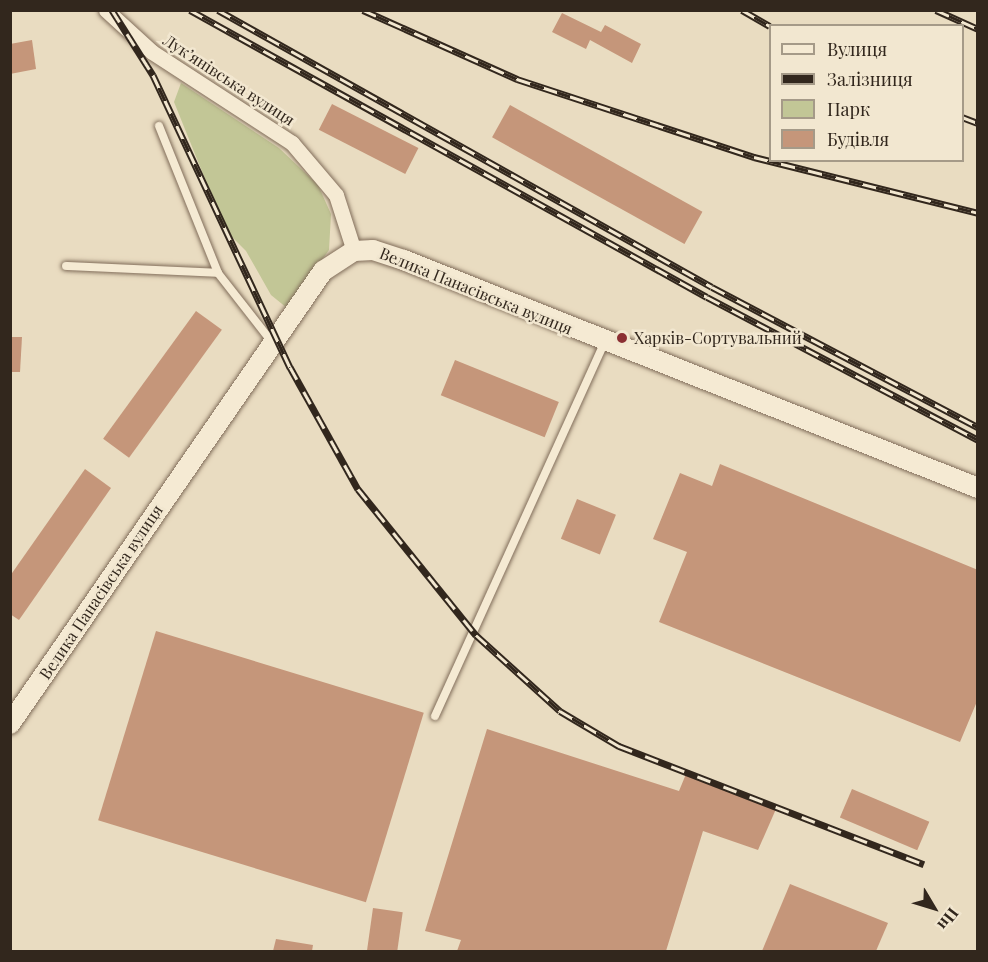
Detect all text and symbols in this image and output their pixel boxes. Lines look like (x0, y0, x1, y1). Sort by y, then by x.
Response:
legend (769, 24, 964, 162)
street label: Лук’янівська вулиця (160, 30, 298, 130)
text: Вулиця (827, 37, 887, 61)
text: Залізниця (827, 67, 913, 91)
text: Парк (827, 97, 870, 121)
text: Будівля (827, 127, 889, 151)
street label: Велика Панасівська вулиця (377, 243, 575, 339)
place label: Харків-Сортувальний (634, 328, 802, 348)
marker: Харків-Сортувальний (615, 331, 629, 345)
street label: Велика Панасівська вулиця (35, 501, 167, 683)
north arrow (904, 878, 964, 938)
text: Пн (933, 904, 964, 935)

